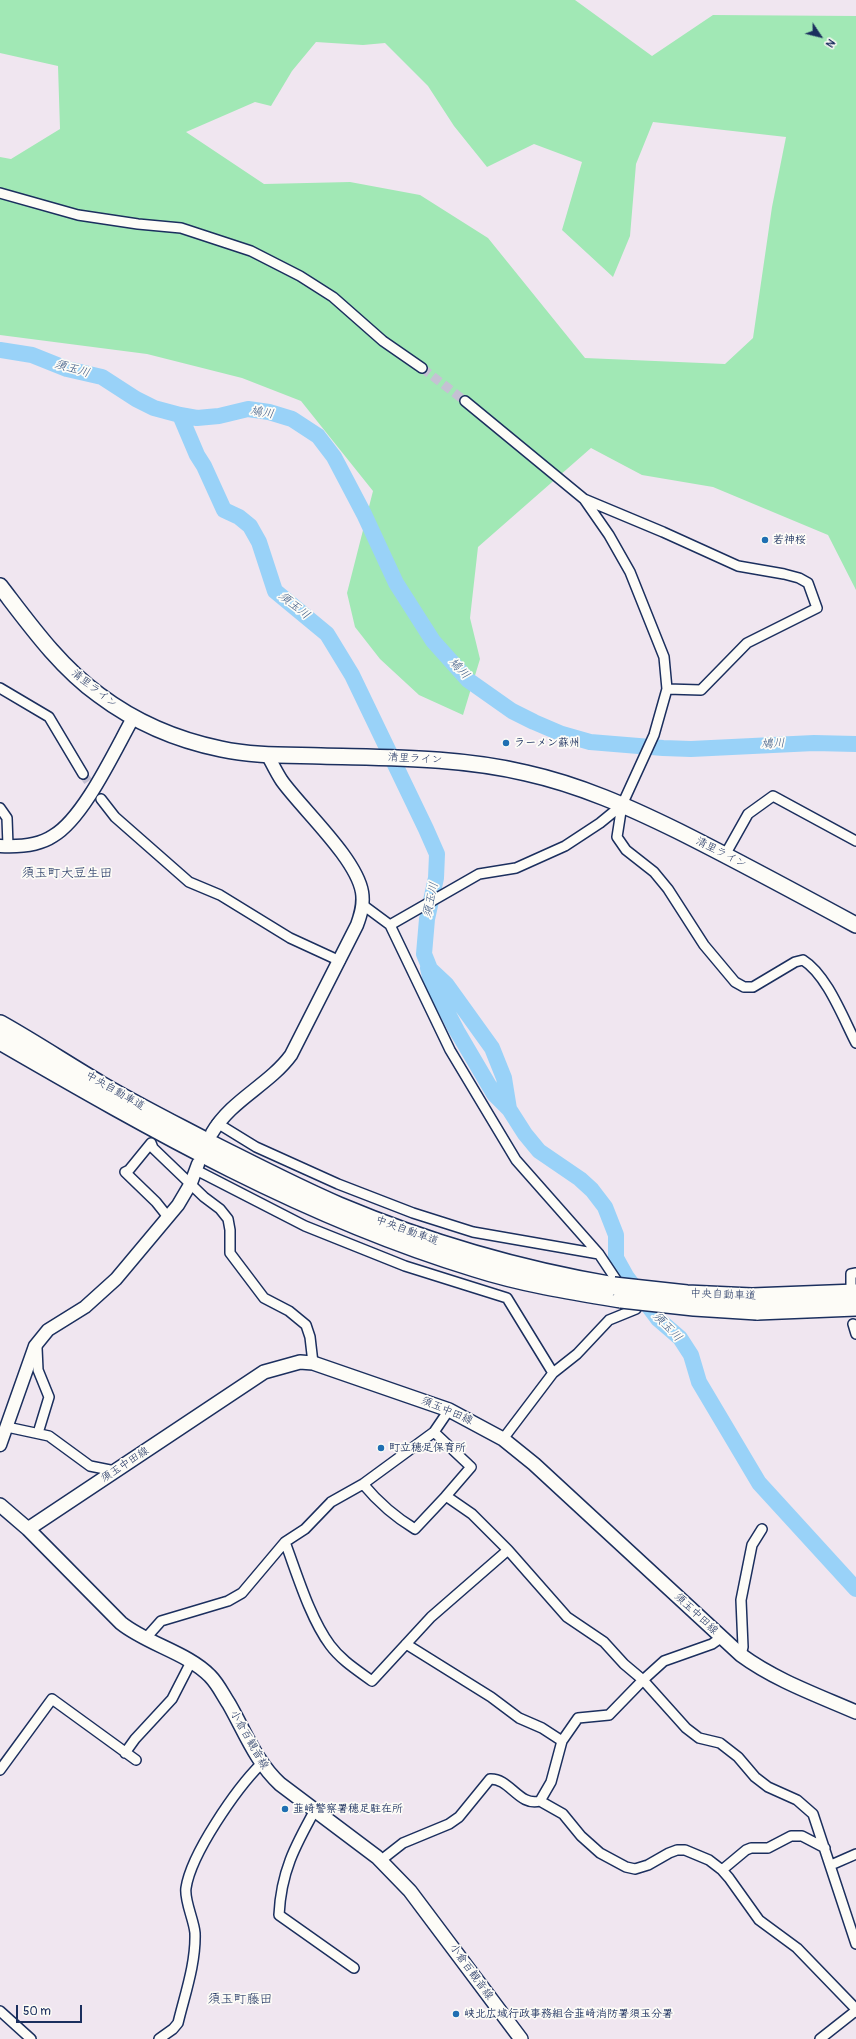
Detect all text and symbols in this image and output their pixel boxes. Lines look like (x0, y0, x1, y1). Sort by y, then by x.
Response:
north arrow (800, 16, 840, 56)
text: N (823, 36, 838, 50)
water label: 須玉川 (53, 357, 91, 381)
water label: 鳩川 (249, 404, 275, 422)
place label: 若神桜 (773, 533, 806, 547)
marker: 若神桜 (760, 535, 770, 545)
water label: 須玉川 (275, 589, 313, 623)
water label: 鳩川 (446, 655, 472, 683)
street label: 清里ライン (68, 667, 120, 711)
place label: ラーメン蘇州 (514, 736, 580, 750)
water label: 鳩川 (761, 736, 785, 752)
marker: ラーメン蘇州 (501, 738, 511, 748)
street label: 清里ライン (387, 751, 443, 767)
street label: 清里ライン (694, 835, 748, 871)
district label: 須玉町大豆生田 (22, 866, 112, 882)
water label: 須玉川 (420, 881, 442, 919)
street label: 中央自動車道 (83, 1069, 147, 1113)
street label: 中央自動車道 (374, 1214, 440, 1248)
street label: 中央自動車道 (690, 1287, 756, 1303)
water label: 須玉川 (649, 1309, 685, 1345)
street label: 須玉中田線 (419, 1394, 475, 1428)
place label: 町立穂足保育所 (389, 1441, 466, 1455)
marker: 町立穂足保育所 (376, 1443, 386, 1453)
street label: 須玉中田線 (98, 1444, 152, 1486)
street label: 須玉中田線 (671, 1590, 721, 1638)
street label: 小倉百観音線 (227, 1708, 271, 1772)
place label: 韮崎警察署穂足駐在所 (293, 1802, 403, 1816)
marker: 韮崎警察署穂足駐在所 (280, 1804, 290, 1814)
street label: 小倉百観音線 (446, 1941, 496, 2003)
district label: 須玉町藤田 (208, 1992, 272, 2008)
scale bar (18, 1997, 84, 2023)
text: 50 m (23, 2004, 51, 2019)
place label: 峡北広域行政事務組合韮崎消防署須玉分署 (464, 2007, 673, 2021)
marker: 峡北広域行政事務組合韮崎消防署須玉分署 (451, 2009, 461, 2019)

